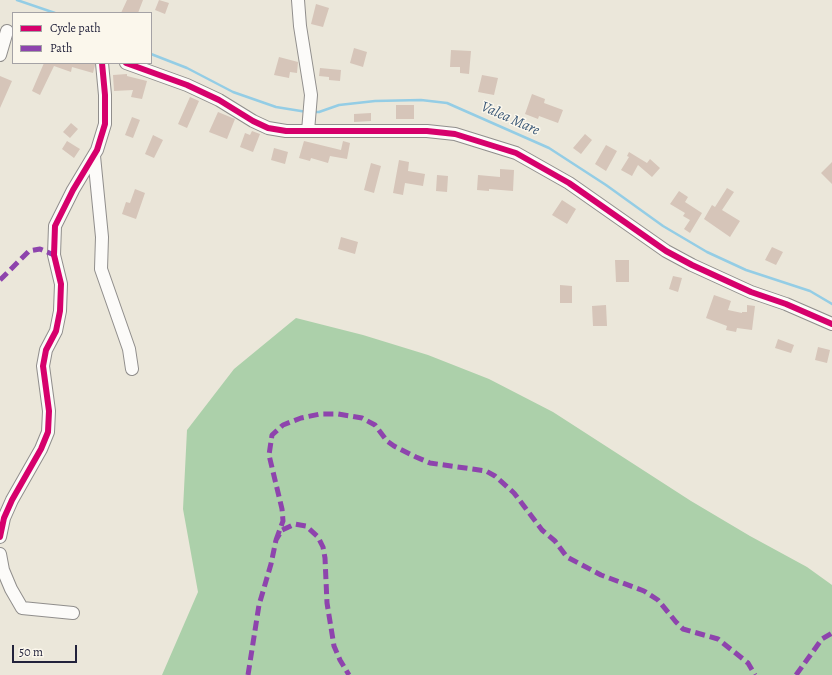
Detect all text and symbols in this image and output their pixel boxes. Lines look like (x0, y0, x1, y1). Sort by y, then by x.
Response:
legend (12, 12, 152, 64)
text: Cycle path (50, 20, 101, 36)
text: Path (50, 40, 72, 56)
water label: Valea Mare (478, 98, 542, 140)
scale bar (14, 637, 79, 663)
text: 50 m (19, 644, 43, 660)

